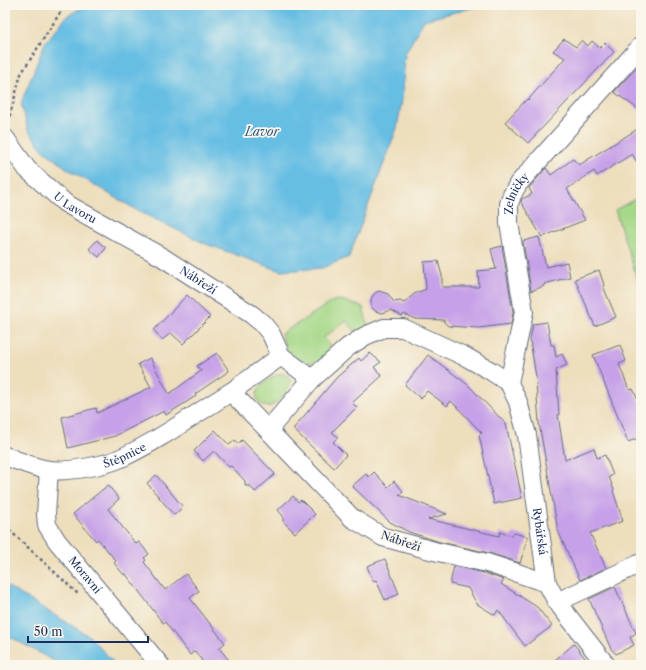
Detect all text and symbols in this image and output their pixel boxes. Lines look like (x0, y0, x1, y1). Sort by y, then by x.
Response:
water label: Lavor (244, 124, 281, 139)
street label: Zelničky (501, 169, 532, 215)
street label: U Lavoru (51, 189, 99, 226)
street label: Nábřeží (177, 263, 220, 297)
street label: Štěpnice (101, 440, 148, 471)
street label: Rybářská (530, 507, 550, 556)
street label: Nábřeží (379, 528, 423, 554)
street label: Moravní (66, 553, 105, 597)
scale bar (28, 618, 148, 644)
text: 50 m (34, 624, 63, 639)

